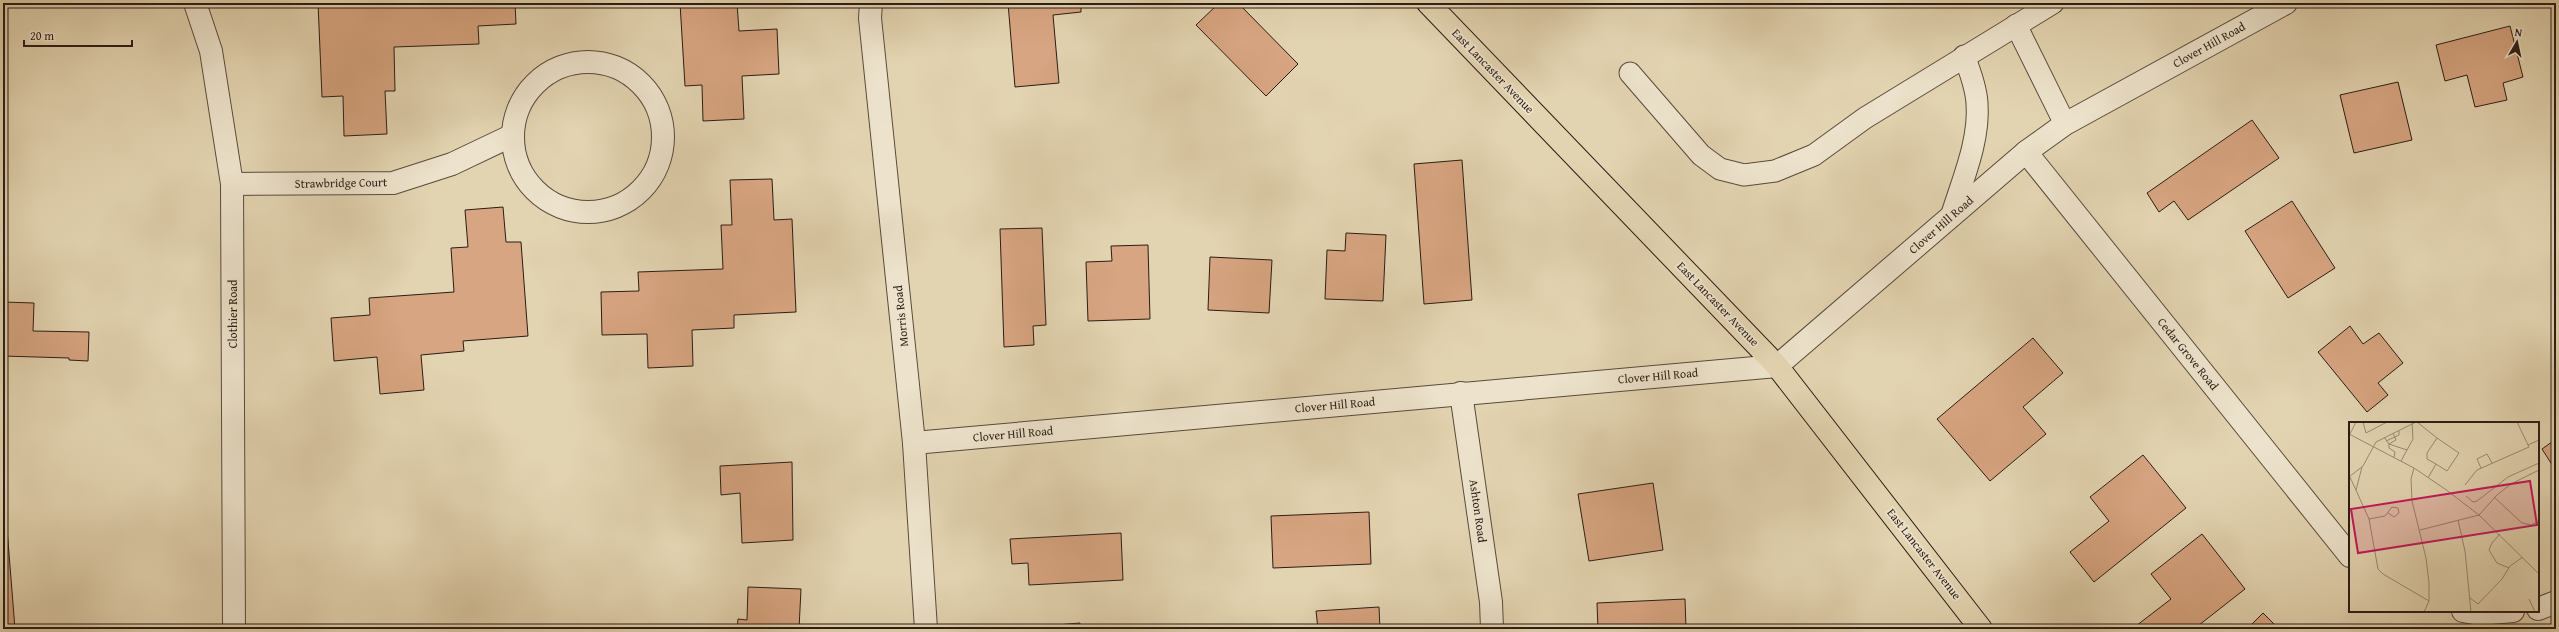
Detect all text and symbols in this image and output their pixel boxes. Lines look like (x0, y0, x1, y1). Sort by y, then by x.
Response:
street label: Clover Hill Road (2169, 17, 2249, 72)
scale bar (24, 22, 132, 48)
north arrow (2497, 22, 2537, 62)
text: N (2514, 24, 2524, 41)
street label: East Lancaster Avenue (1448, 25, 1539, 117)
text: 20 m (30, 27, 54, 44)
street label: Strawbridge Court (295, 173, 388, 192)
street label: Clover Hill Road (1905, 191, 1977, 257)
street label: East Lancaster Avenue (1673, 258, 1764, 350)
street label: Clothier Road (224, 279, 241, 348)
street label: Morris Road (889, 284, 912, 348)
street label: Cedar Grove Road (2154, 314, 2223, 394)
street label: Clover Hill Road (1617, 363, 1699, 387)
street label: Clover Hill Road (1294, 392, 1376, 416)
street label: Clover Hill Road (972, 421, 1054, 445)
inset map (2349, 422, 2539, 612)
street label: Ashton Road (1466, 478, 1491, 544)
street label: East Lancaster Avenue (1883, 504, 1966, 603)

